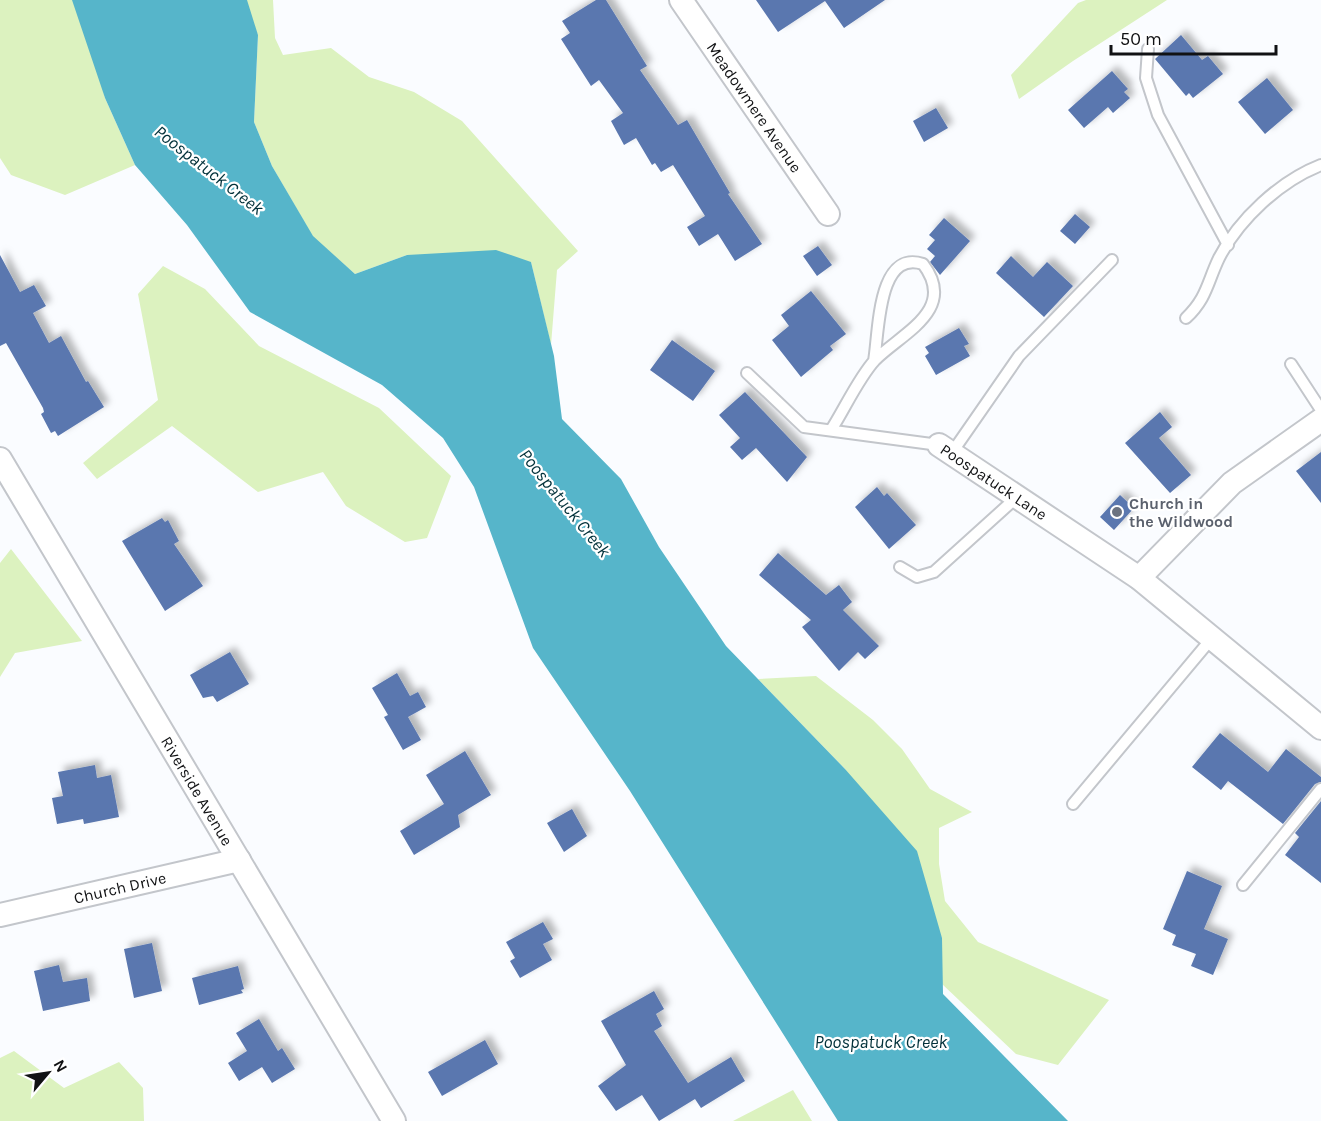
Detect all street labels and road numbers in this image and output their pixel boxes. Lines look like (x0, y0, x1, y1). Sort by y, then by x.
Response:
street label: Meadowmere Avenue (703, 38, 806, 176)
street label: Poospatuck Lane (937, 439, 1051, 524)
street label: Riverside Avenue (158, 733, 237, 849)
street label: Church Drive (72, 868, 168, 907)

